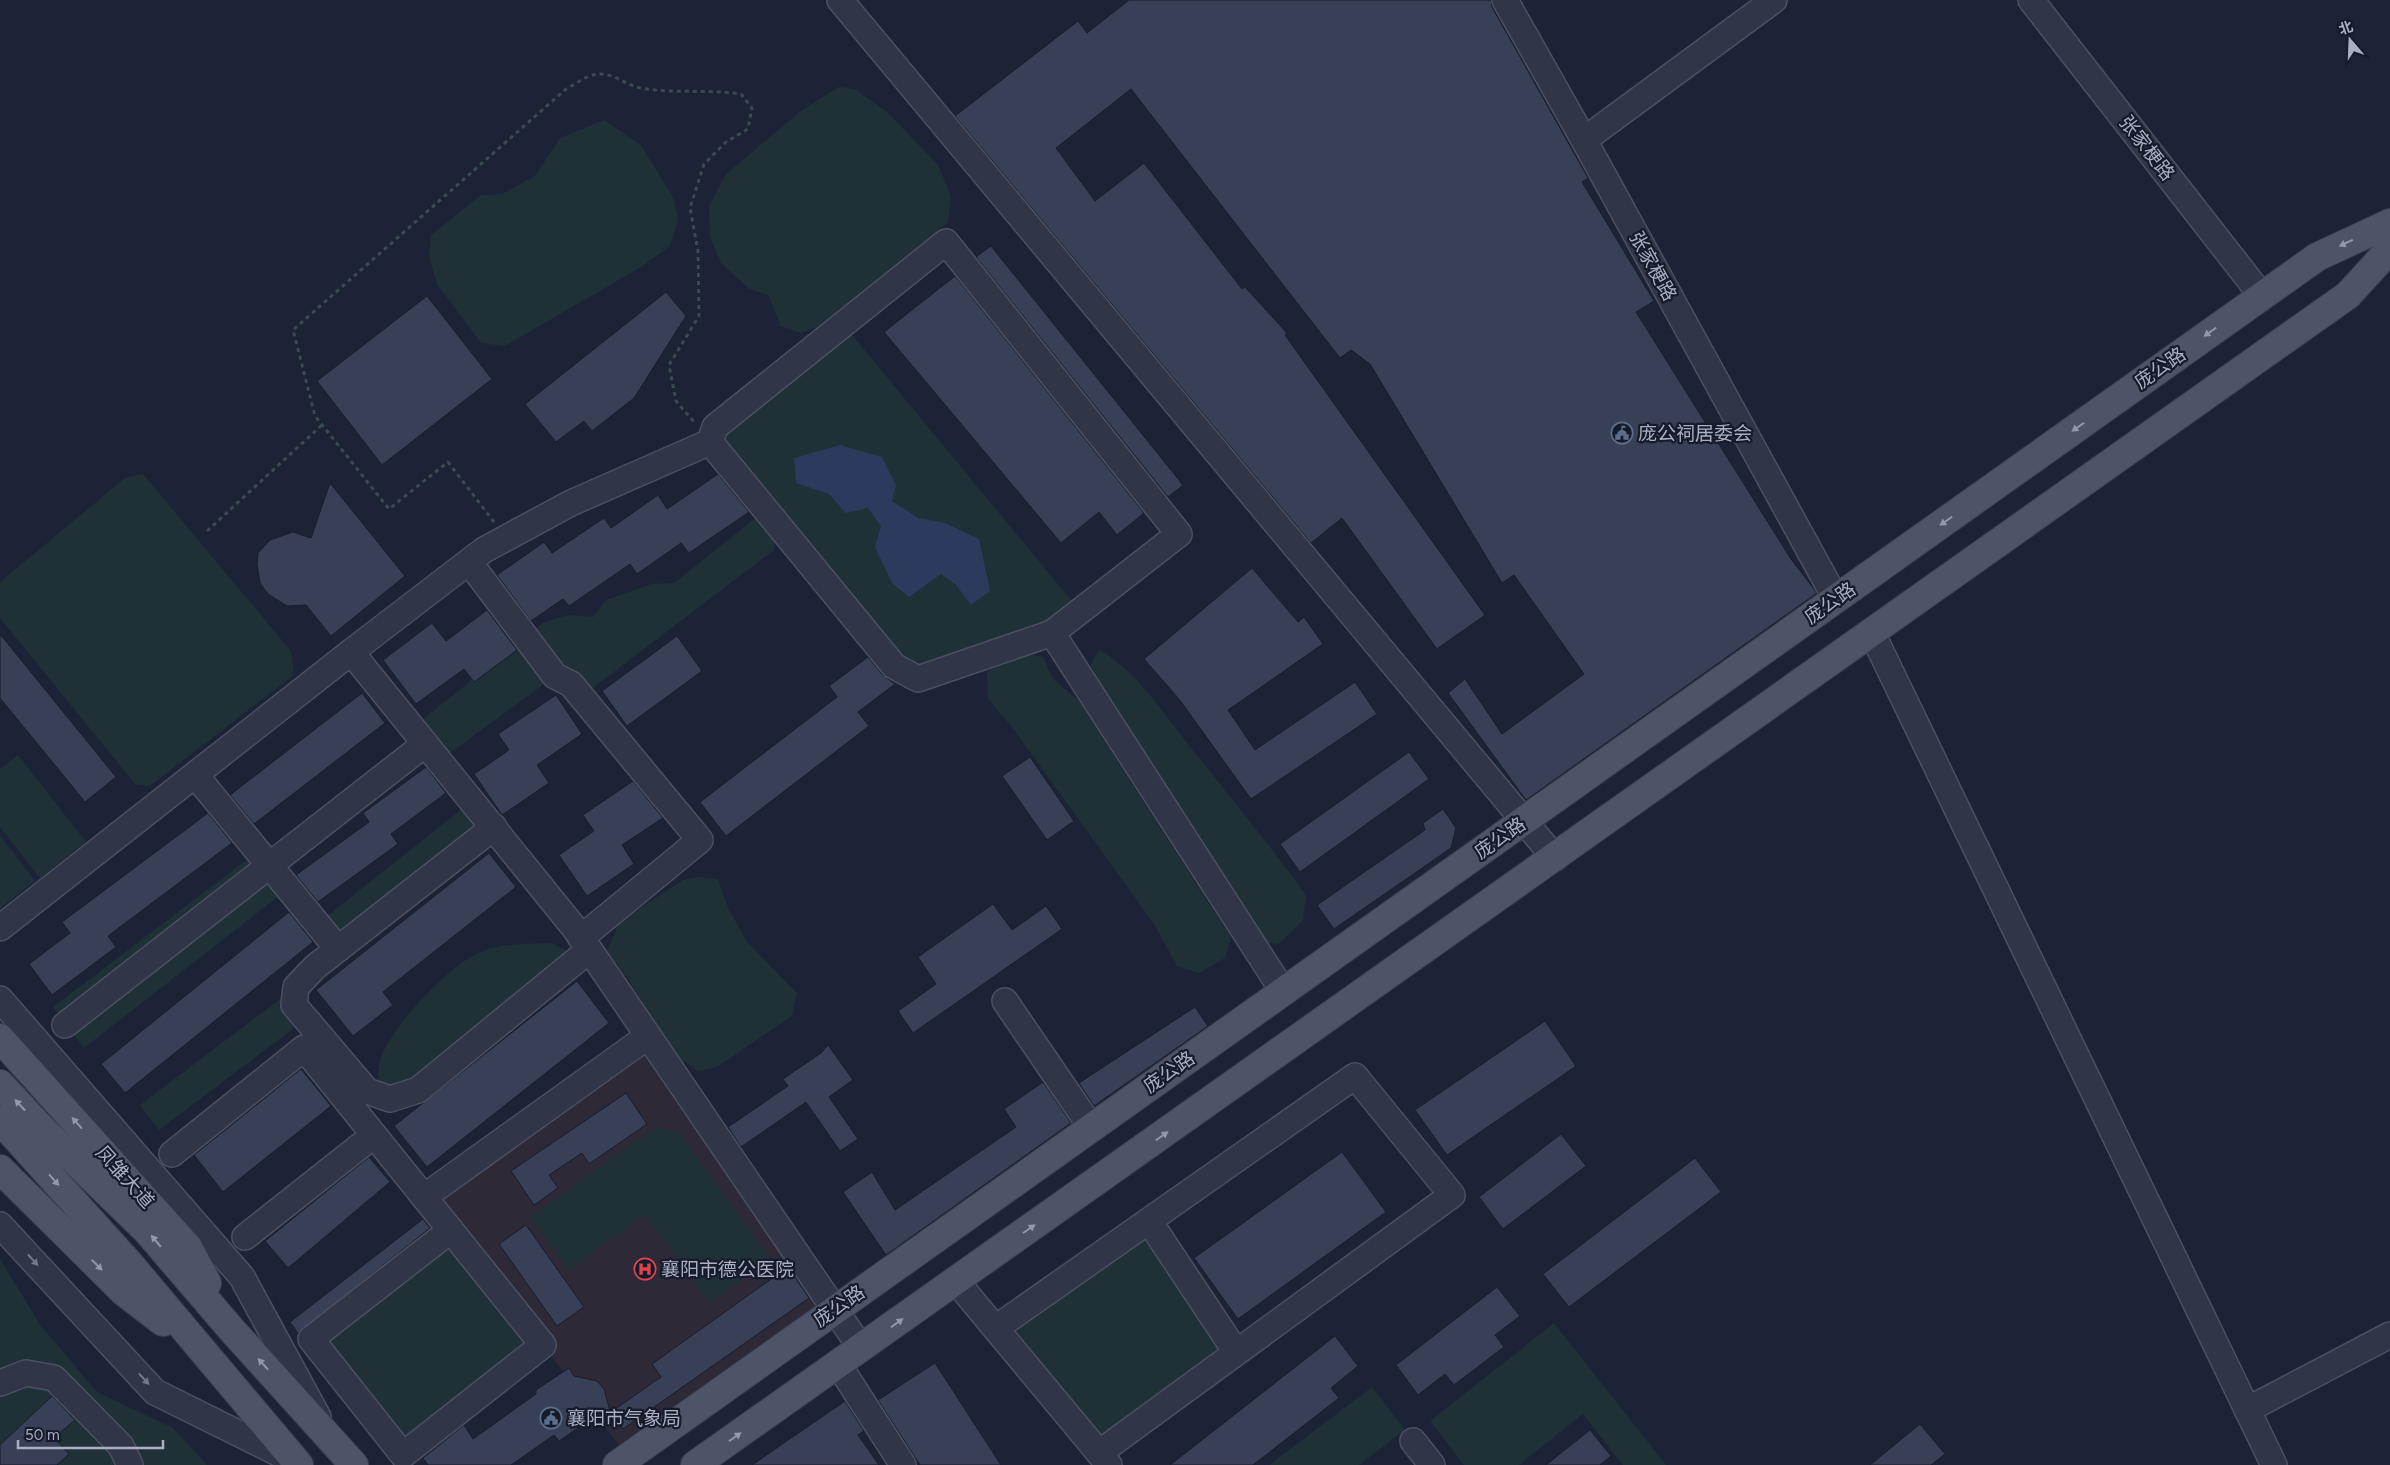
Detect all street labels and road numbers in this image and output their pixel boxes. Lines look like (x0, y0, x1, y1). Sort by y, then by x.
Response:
street label: 张家梗路 (2115, 111, 2179, 185)
street label: 张家梗路 (1625, 227, 1681, 305)
street label: 庞公路 (2130, 342, 2190, 394)
street label: 庞公路 (1800, 577, 1860, 629)
street label: 庞公路 (1470, 812, 1530, 864)
street label: 庞公路 (1139, 1046, 1199, 1098)
street label: 凤雏大道 (91, 1141, 159, 1213)
street label: 庞公路 (809, 1280, 869, 1332)

